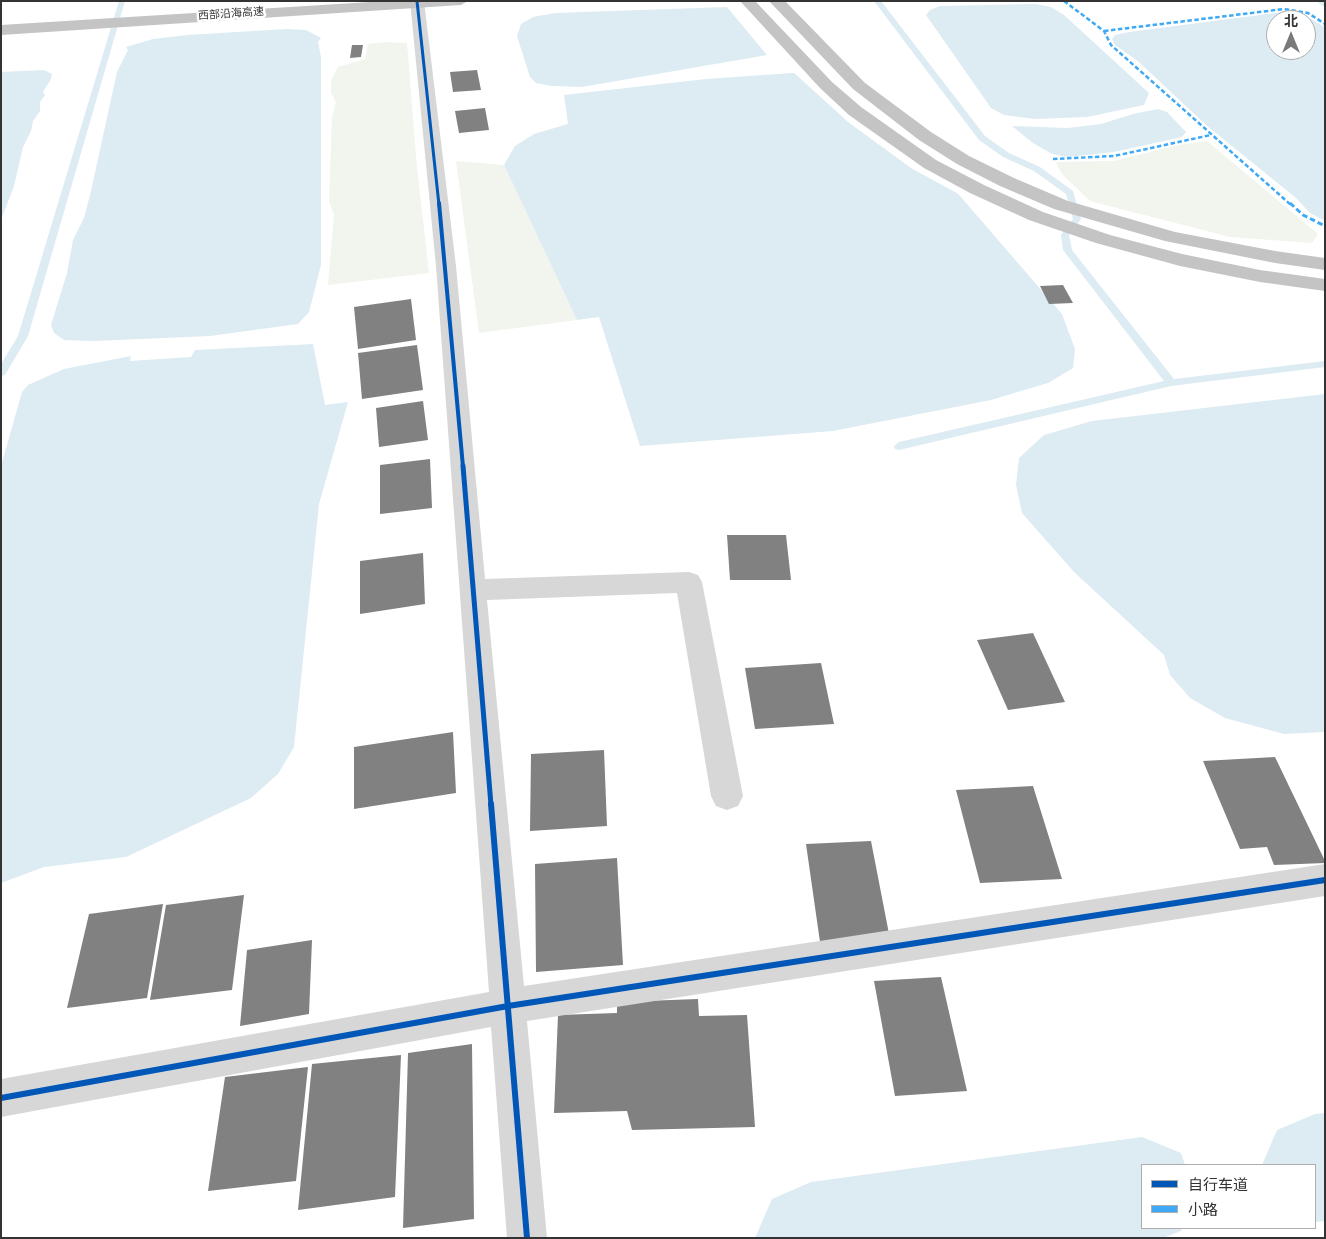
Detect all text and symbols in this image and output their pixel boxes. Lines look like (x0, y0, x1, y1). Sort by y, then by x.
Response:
street label: 西部沿海高速 (198, 5, 264, 23)
north arrow (1266, 10, 1316, 60)
text: 北 (1284, 11, 1298, 30)
legend (1141, 1164, 1316, 1229)
text: 自行车道 (1188, 1174, 1248, 1195)
text: 小路 (1188, 1199, 1218, 1220)

